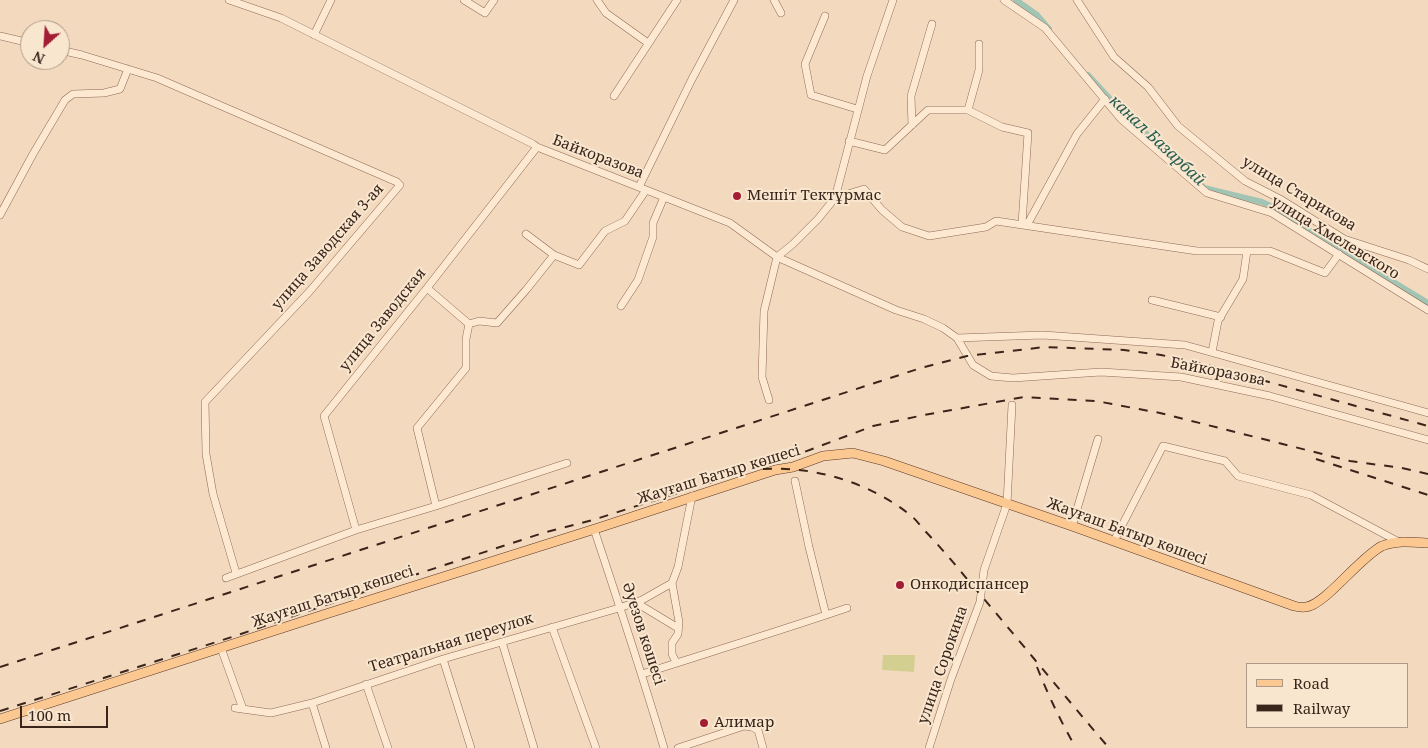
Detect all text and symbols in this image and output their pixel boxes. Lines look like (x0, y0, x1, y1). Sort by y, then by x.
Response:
north arrow (20, 20, 70, 70)
text: N (30, 47, 48, 69)
water label: канал Базарбай (1105, 92, 1209, 190)
street label: Байкоразова (550, 131, 646, 183)
street label: улица Старикова (1239, 153, 1359, 235)
street label: улица Заводская 3-ая (268, 180, 388, 314)
place label: Мешіт Тектұрмас (747, 187, 881, 205)
marker: Мешіт Тектұрмас (731, 190, 743, 202)
street label: улица Хмелевского (1267, 192, 1403, 284)
street label: улица Заводская (336, 265, 430, 375)
street label: Байкоразова (1169, 354, 1267, 390)
street label: Жауғаш Батыр көшесі (635, 442, 803, 508)
street label: Жауғаш Батыр көшесі (1044, 495, 1210, 569)
street label: Жауғаш Батыр көшесі (250, 562, 416, 632)
place label: Онкодиспансер (910, 576, 1029, 594)
marker: Онкодиспансер (894, 579, 906, 591)
street label: Әуезов көшесі (618, 580, 668, 688)
street label: улица Сорокина (914, 603, 972, 727)
street label: Театральная переулок (367, 609, 535, 677)
legend (1246, 663, 1408, 728)
text: Road (1293, 673, 1329, 693)
scale bar (22, 696, 110, 728)
text: Railway (1293, 698, 1350, 718)
text: 100 m (28, 705, 71, 725)
place label: Алимар (714, 714, 774, 732)
marker: Алимар (698, 717, 710, 729)

